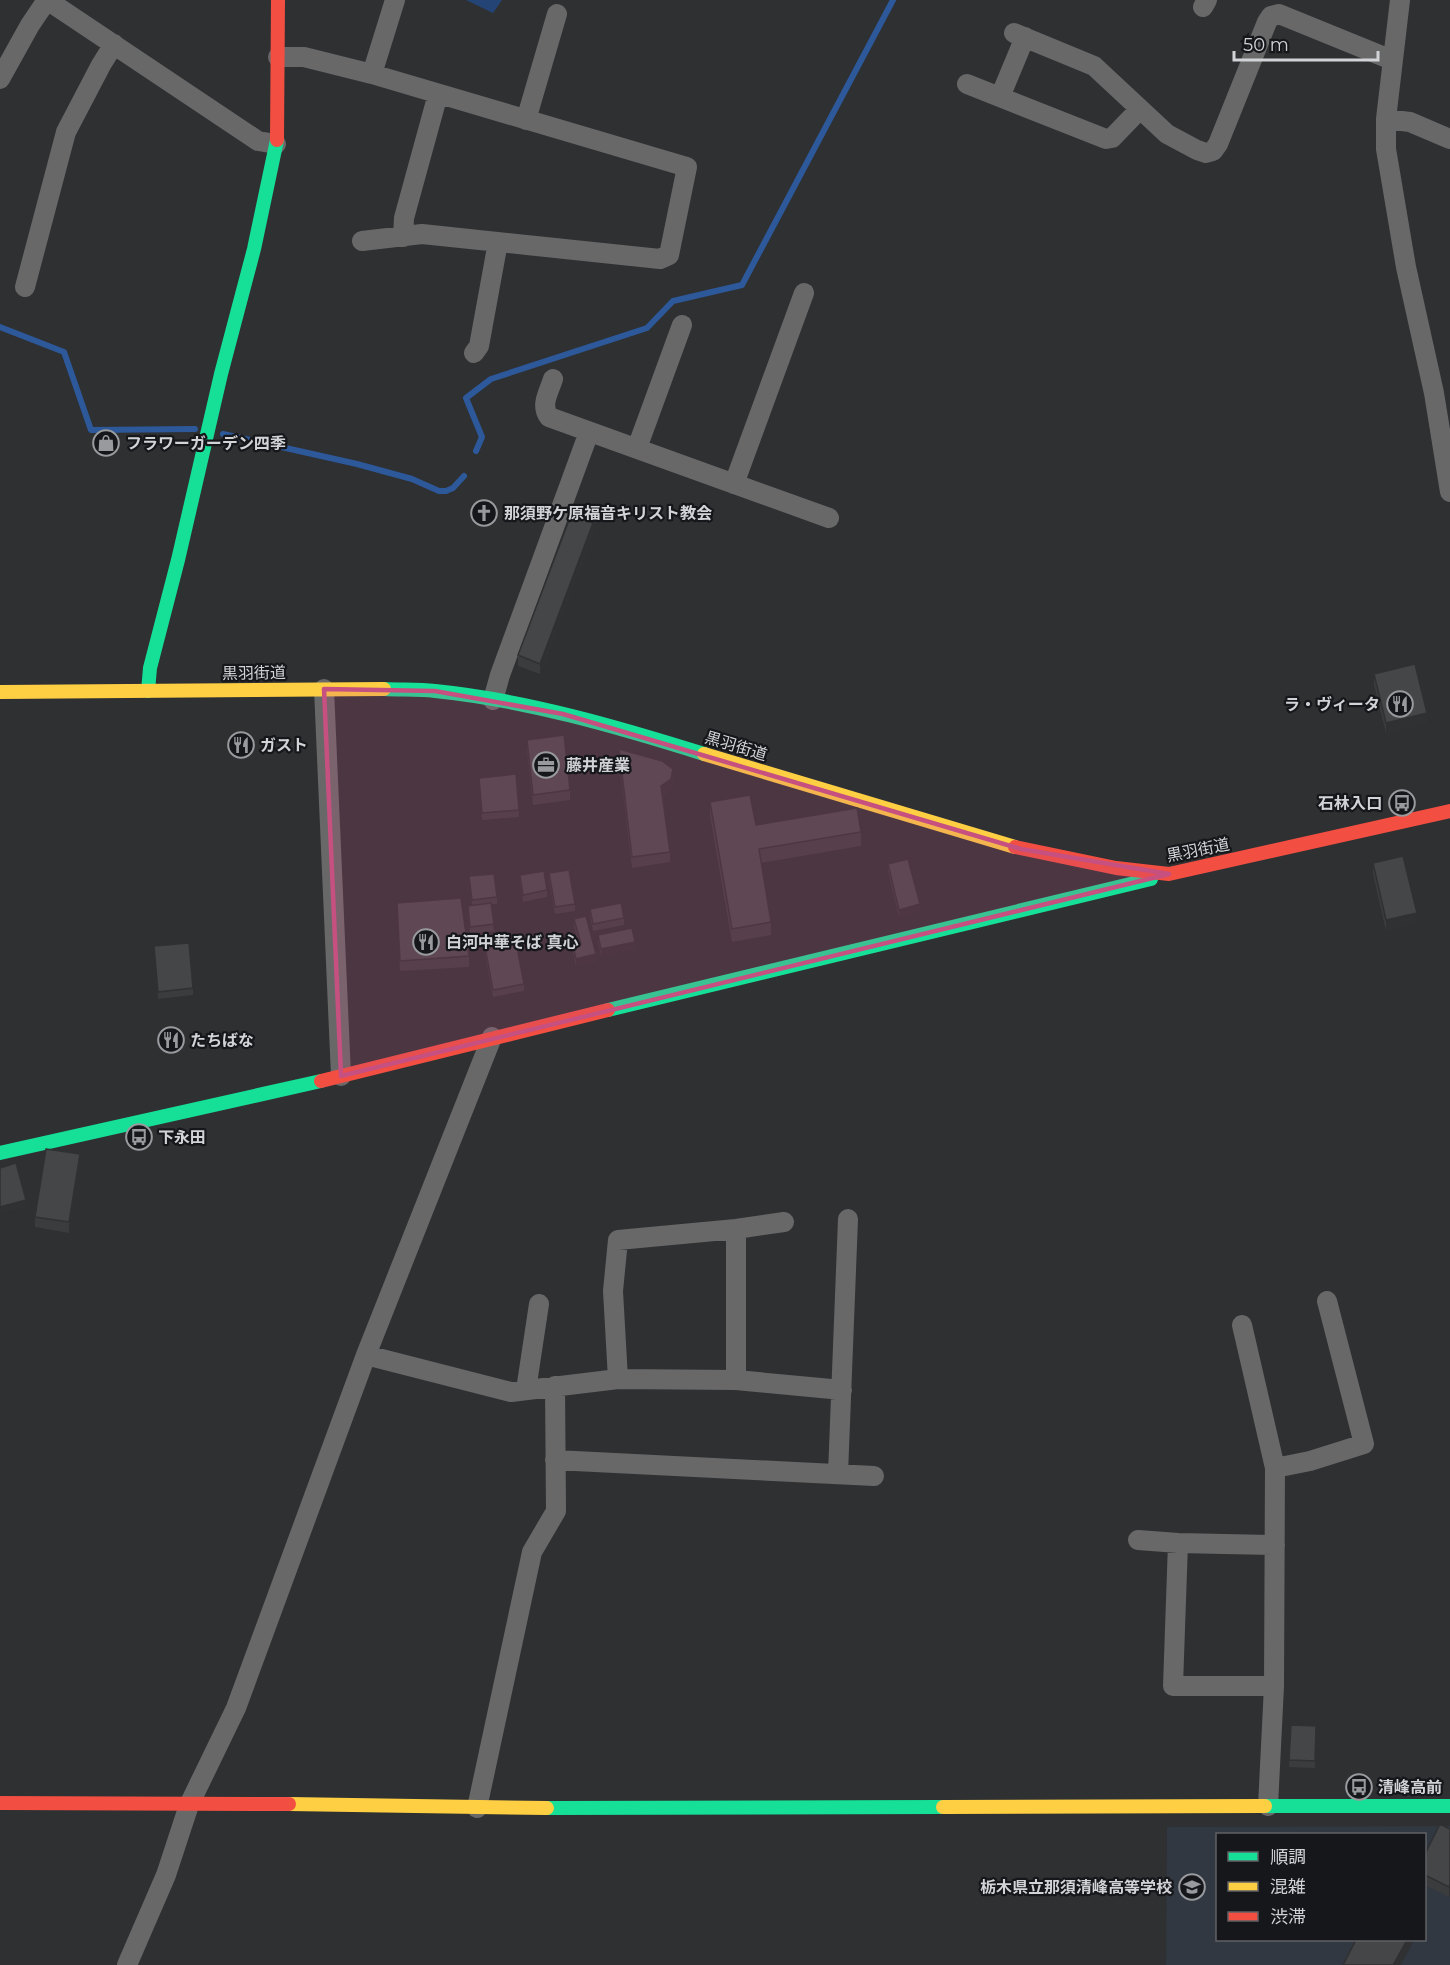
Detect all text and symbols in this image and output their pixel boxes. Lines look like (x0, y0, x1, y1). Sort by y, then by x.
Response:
scale bar (1234, 24, 1378, 62)
text: 50 m (1243, 34, 1289, 56)
shop icon: フラワーガーデン四季 (91, 428, 121, 458)
place label: フラワーガーデン四季 (126, 434, 286, 453)
church icon: 那須野ケ原福音キリスト教会 (469, 498, 499, 528)
place label: 那須野ケ原福音キリスト教会 (504, 504, 712, 523)
street label: 黒羽街道 (222, 663, 286, 683)
restaurant icon: ラ・ヴィータ (1385, 689, 1415, 719)
place label: ラ・ヴィータ (1284, 695, 1380, 714)
street label: 黒羽街道 (703, 728, 769, 764)
restaurant icon: ガスト (226, 730, 256, 760)
place label: ガスト (260, 736, 308, 755)
office icon: 藤井産業 (531, 750, 561, 780)
place label: 藤井産業 (566, 756, 630, 775)
bus stop icon: 石林入口 (1387, 788, 1417, 818)
place label: 石林入口 (1318, 794, 1382, 813)
street label: 黒羽街道 (1165, 835, 1231, 865)
restaurant icon: 白河中華そば 真心 (411, 927, 441, 957)
place label: 白河中華そば 真心 (446, 933, 579, 952)
restaurant icon: たちばな (156, 1025, 186, 1055)
place label: たちばな (190, 1031, 254, 1050)
bus stop icon: 下永田 (124, 1122, 154, 1152)
place label: 下永田 (158, 1128, 206, 1147)
bus stop icon: 清峰高前 (1344, 1772, 1374, 1802)
place label: 清峰高前 (1378, 1778, 1442, 1797)
legend (1216, 1833, 1426, 1941)
text: 順調 (1270, 1846, 1306, 1868)
school or university icon: 栃木県立那須清峰高等学校 (1177, 1872, 1207, 1902)
text: 混雑 (1270, 1876, 1306, 1898)
place label: 栃木県立那須清峰高等学校 (980, 1878, 1172, 1897)
text: 渋滞 (1270, 1906, 1306, 1928)

